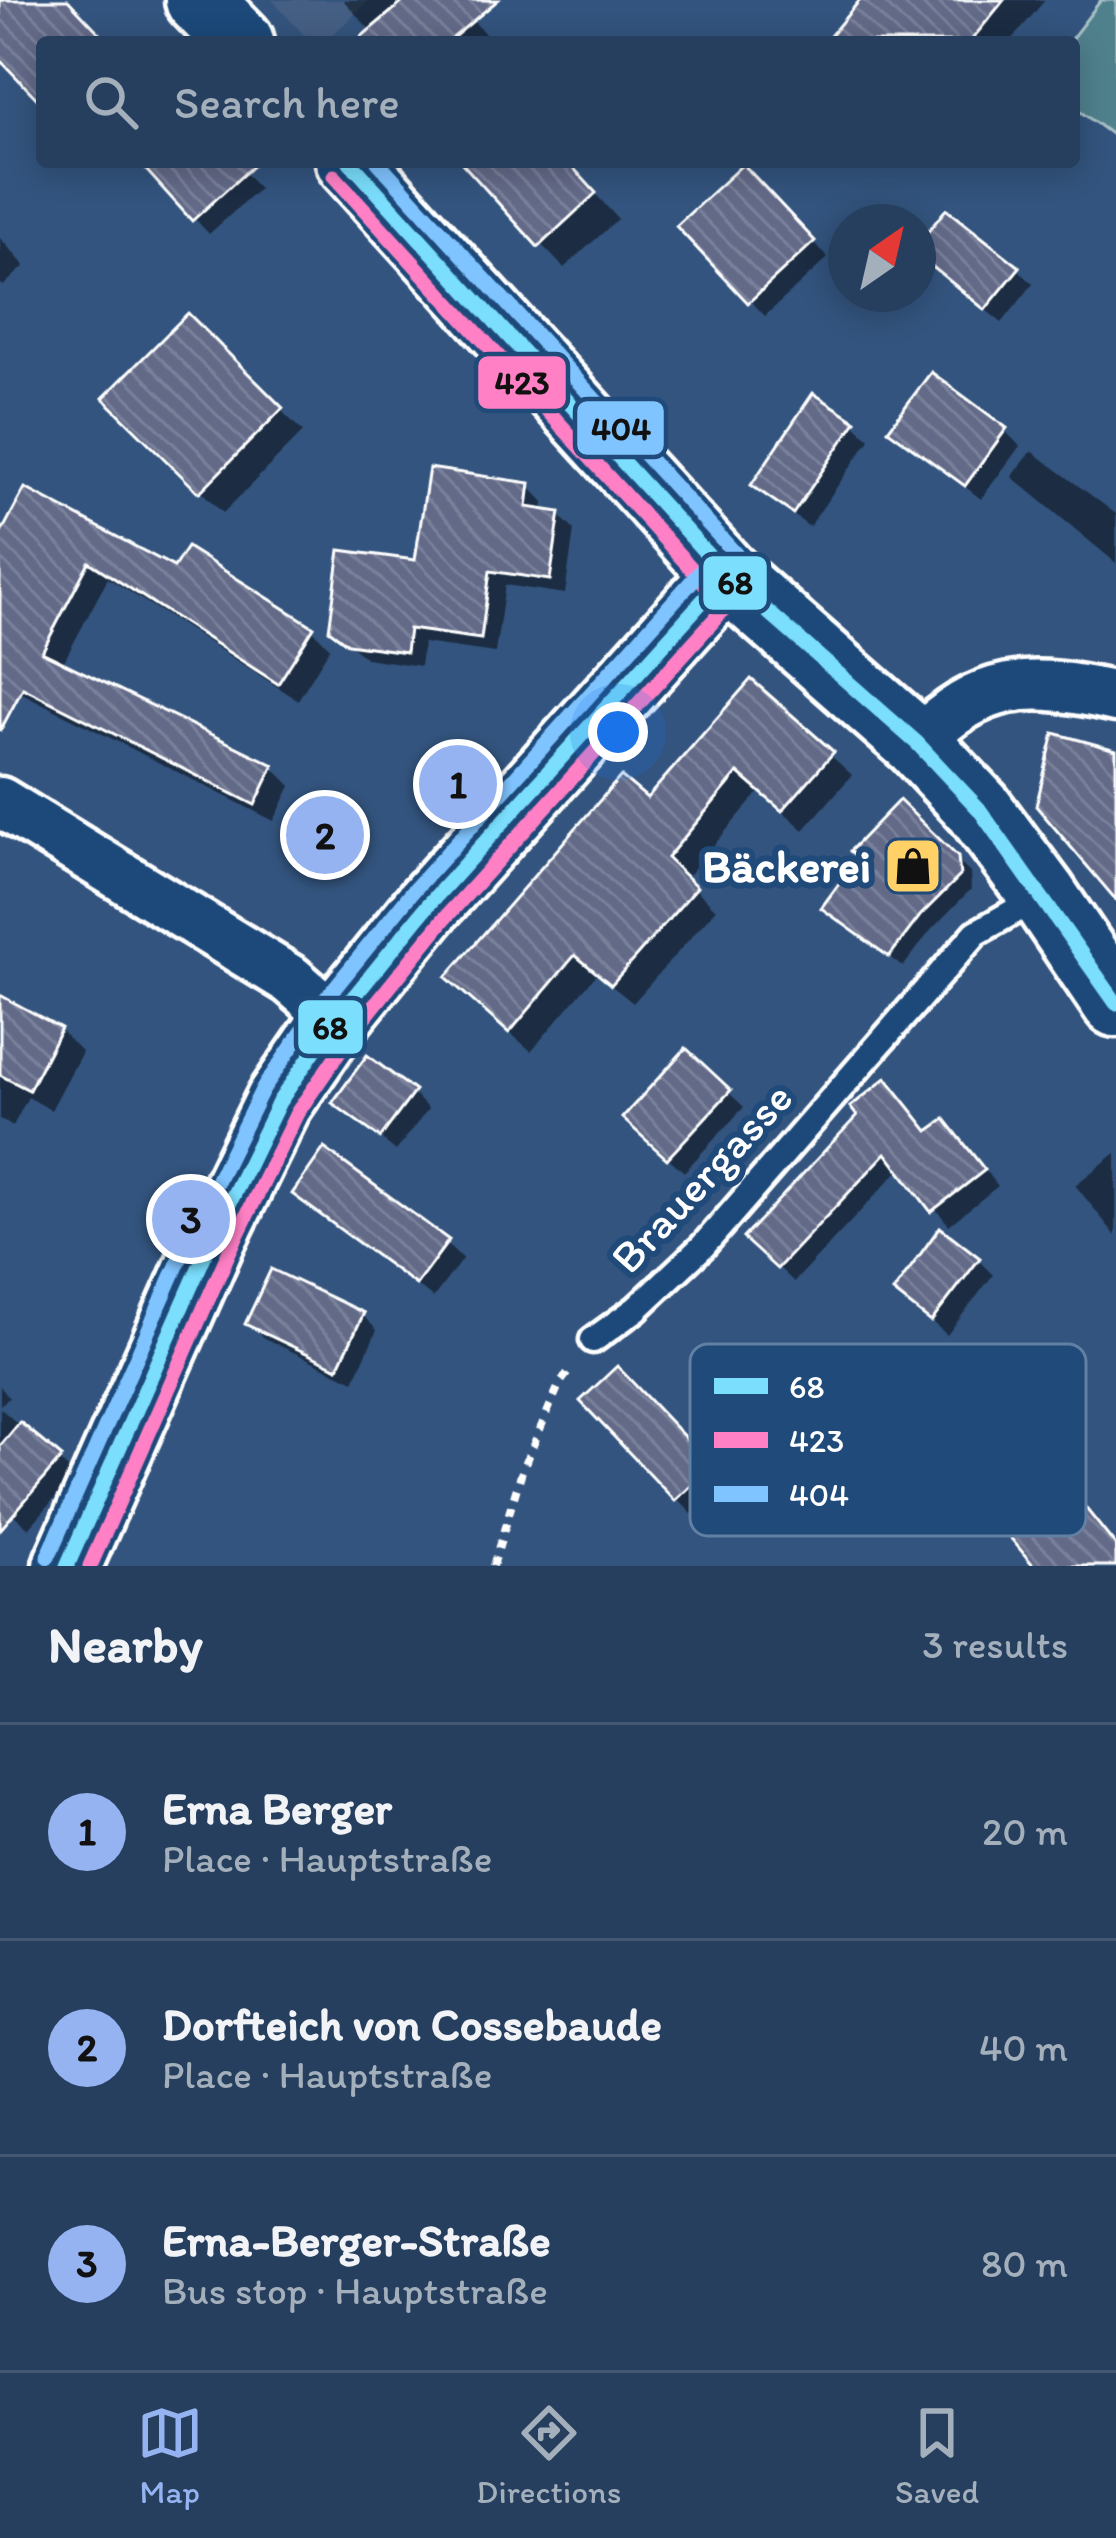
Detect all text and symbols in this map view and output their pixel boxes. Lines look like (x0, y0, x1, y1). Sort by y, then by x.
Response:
search box (36, 36, 1080, 168)
icon: search (78, 69, 144, 135)
text: Search here (174, 75, 400, 129)
north arrow (828, 204, 936, 312)
line badge: 423 (476, 354, 568, 411)
text: 423 (494, 363, 550, 402)
line badge: 404 (575, 399, 666, 457)
text: 404 (591, 409, 651, 448)
line badge: 68 (701, 554, 769, 612)
text: 68 (717, 563, 753, 602)
your location (588, 702, 648, 762)
pin: 1 (419, 739, 497, 829)
pin: 2 (286, 790, 364, 880)
shop icon: Bäckerei (882, 835, 944, 897)
place label: Bäckerei (702, 839, 871, 893)
line badge: 68 (296, 998, 365, 1056)
text: 68 (312, 1008, 348, 1047)
street label: Brauergasse (599, 1070, 803, 1284)
pin: 3 (152, 1174, 230, 1264)
legend (690, 1344, 1086, 1536)
text: 68 (789, 1367, 825, 1406)
text: 423 (789, 1421, 844, 1460)
text: 404 (789, 1475, 849, 1514)
text: Nearby (48, 1614, 203, 1675)
text: 3 results (922, 1621, 1068, 1668)
text: Erna Berger (162, 1781, 392, 1835)
text: 1 (78, 1808, 96, 1855)
text: 20 m (982, 1808, 1068, 1855)
text: Place · Hauptstraße (162, 1835, 492, 1882)
text: Dorfteich von Cossebaude (162, 1997, 662, 2051)
text: 2 (77, 2024, 97, 2071)
text: 40 m (979, 2024, 1068, 2071)
text: Place · Hauptstraße (162, 2051, 492, 2098)
text: Erna-Berger-Straße (162, 2213, 551, 2267)
text: 3 (76, 2240, 98, 2287)
text: 80 m (981, 2240, 1068, 2287)
text: Bus stop · Hauptstraße (162, 2267, 548, 2314)
tab: Map (137, 2400, 203, 2511)
tab: Directions (476, 2400, 621, 2511)
tab: Saved (895, 2400, 979, 2511)

